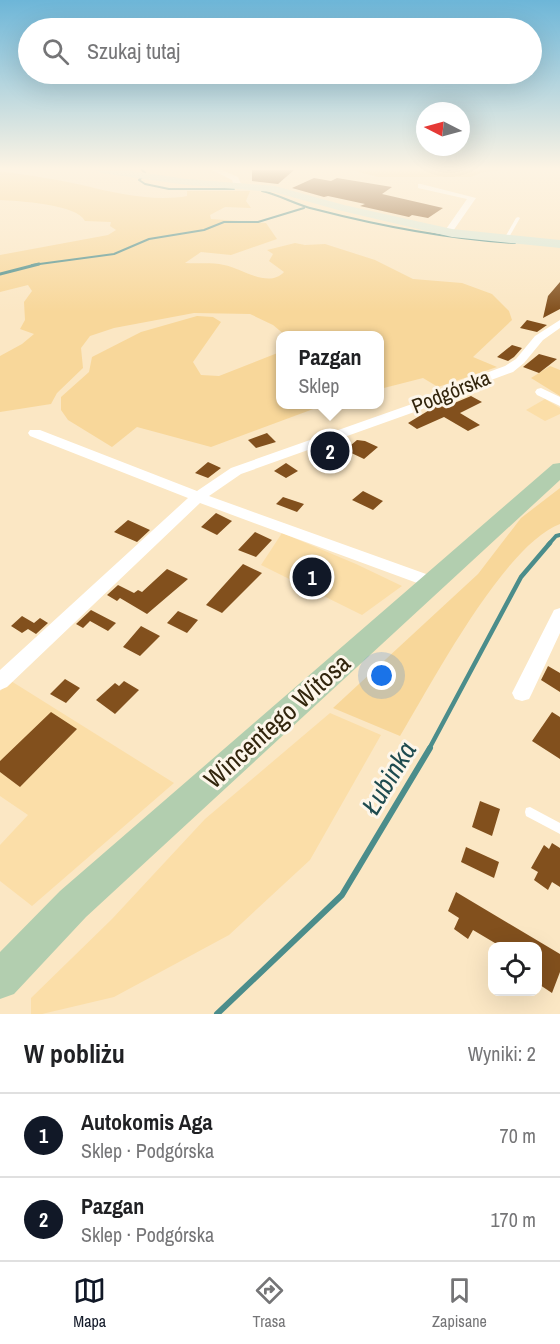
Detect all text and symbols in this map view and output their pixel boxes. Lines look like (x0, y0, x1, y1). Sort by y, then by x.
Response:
search box (18, 18, 542, 84)
icon: search (39, 35, 72, 68)
text: Szukaj tutaj (87, 36, 180, 66)
north arrow (416, 102, 470, 156)
popup (276, 331, 384, 409)
text: Pazgan (298, 342, 362, 372)
street label: Podgórska (407, 363, 495, 420)
text: Sklep (298, 372, 339, 399)
pin: 2 (310, 428, 350, 474)
pin: 1 (292, 554, 332, 600)
street label: Wincentego Witosa (196, 645, 358, 796)
your location (367, 661, 396, 690)
water label: Łubinka (352, 734, 424, 821)
map controls (488, 942, 542, 996)
button: locate (488, 942, 542, 996)
text: W pobliżu (24, 1036, 125, 1071)
text: Wyniki: 2 (468, 1040, 536, 1067)
text: Autokomis Aga (81, 1107, 213, 1137)
text: 1 (39, 1122, 48, 1149)
text: 70 m (500, 1122, 536, 1149)
text: Sklep · Podgórska (81, 1137, 214, 1164)
text: Pazgan (81, 1191, 144, 1221)
text: 2 (39, 1206, 48, 1233)
text: 170 m (490, 1206, 536, 1233)
text: Sklep · Podgórska (81, 1221, 214, 1248)
tab: Mapa (73, 1274, 106, 1332)
tab: Trasa (253, 1274, 286, 1332)
tab: Zapisane (432, 1274, 487, 1332)

